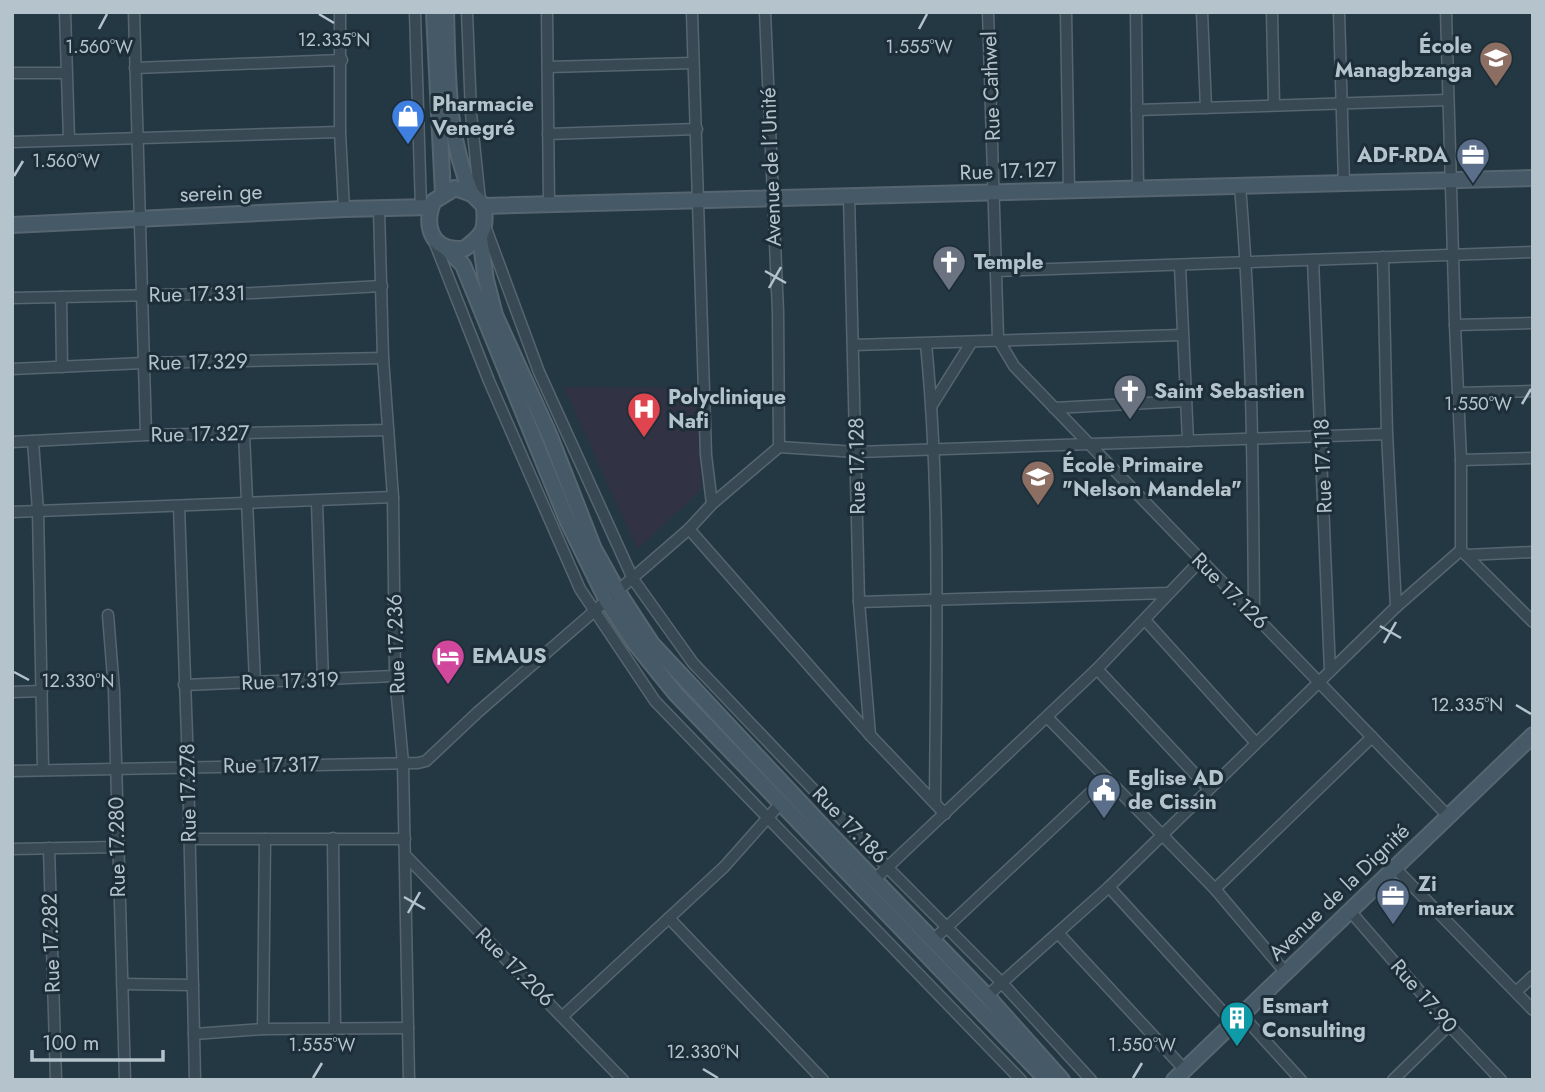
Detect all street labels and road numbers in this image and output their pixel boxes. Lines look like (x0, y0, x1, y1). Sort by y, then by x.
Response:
street label: Rue Cathwel (974, 31, 1008, 141)
street label: Avenue de l´Unité (753, 87, 789, 247)
street label: Rue 17.127 (959, 154, 1057, 188)
street label: serein ge (179, 177, 263, 209)
street label: Rue 17.331 (148, 278, 246, 310)
street label: Rue 17.329 (148, 346, 248, 378)
street label: Rue 17.128 (841, 417, 873, 515)
street label: Rue 17.327 (150, 418, 250, 450)
street label: Rue 17.118 (1306, 418, 1340, 514)
street label: Rue 17.126 (1185, 546, 1275, 636)
street label: Rue 17.236 (379, 593, 413, 695)
street label: Rue 17.319 (241, 664, 339, 698)
street label: Rue 17.278 (172, 743, 204, 843)
street label: Rue 17.317 (222, 749, 320, 781)
street label: Rue 17.186 (805, 779, 895, 871)
street label: Rue 17.280 (101, 796, 133, 898)
street label: Avenue de la Dignité (1262, 816, 1416, 967)
street label: Rue 17.282 (34, 893, 68, 993)
street label: Rue 17.206 (469, 921, 561, 1013)
street label: Rue 17.90 (1383, 952, 1465, 1040)

